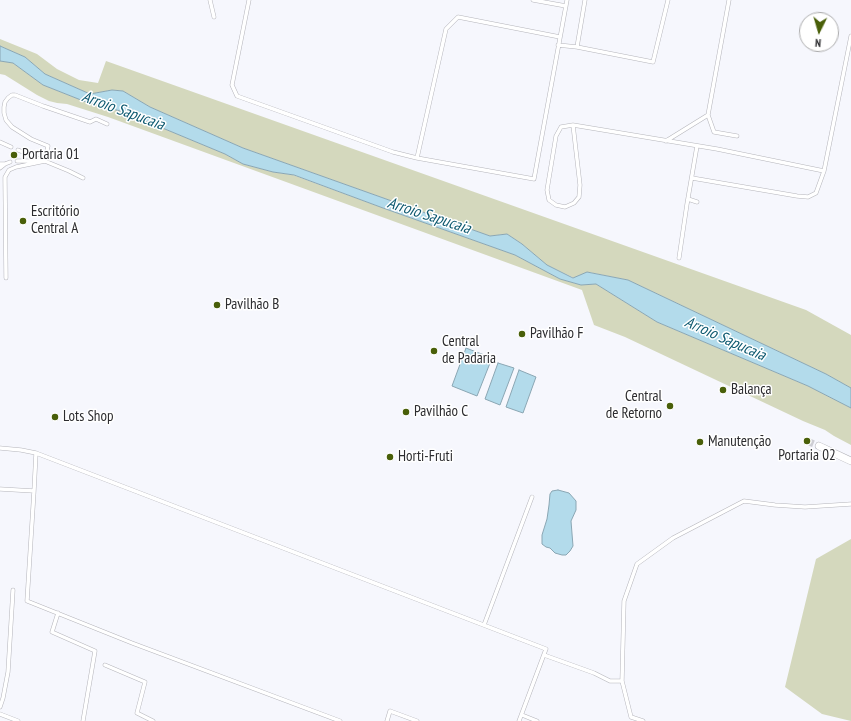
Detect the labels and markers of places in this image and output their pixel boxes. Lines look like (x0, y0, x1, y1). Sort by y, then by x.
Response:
place label: Portaria 01 (22, 146, 79, 164)
marker: Portaria 01 (9, 150, 19, 160)
place label: Escritório Central A (31, 203, 80, 238)
marker: Escritório Central A (18, 216, 28, 226)
place label: Pavilhão B (225, 296, 279, 314)
marker: Pavilhão B (212, 300, 222, 310)
place label: Pavilhão F (530, 325, 583, 343)
marker: Pavilhão F (517, 329, 527, 339)
place label: Central de Padaria (442, 333, 496, 368)
marker: Central de Padaria (429, 346, 439, 356)
place label: Balança (731, 381, 771, 399)
marker: Balança (718, 385, 728, 395)
place label: Central de Retorno (606, 388, 662, 423)
marker: Central de Retorno (665, 401, 675, 411)
place label: Pavilhão C (414, 403, 468, 421)
marker: Pavilhão C (401, 407, 411, 417)
place label: Lots Shop (63, 408, 113, 426)
marker: Lots Shop (50, 412, 60, 422)
place label: Manutenção (708, 433, 771, 451)
marker: Portaria 02 (802, 436, 812, 446)
marker: Manutenção (695, 437, 705, 447)
place label: Portaria 02 (778, 447, 836, 465)
place label: Horti-Fruti (398, 448, 453, 466)
marker: Horti-Fruti (385, 452, 395, 462)

